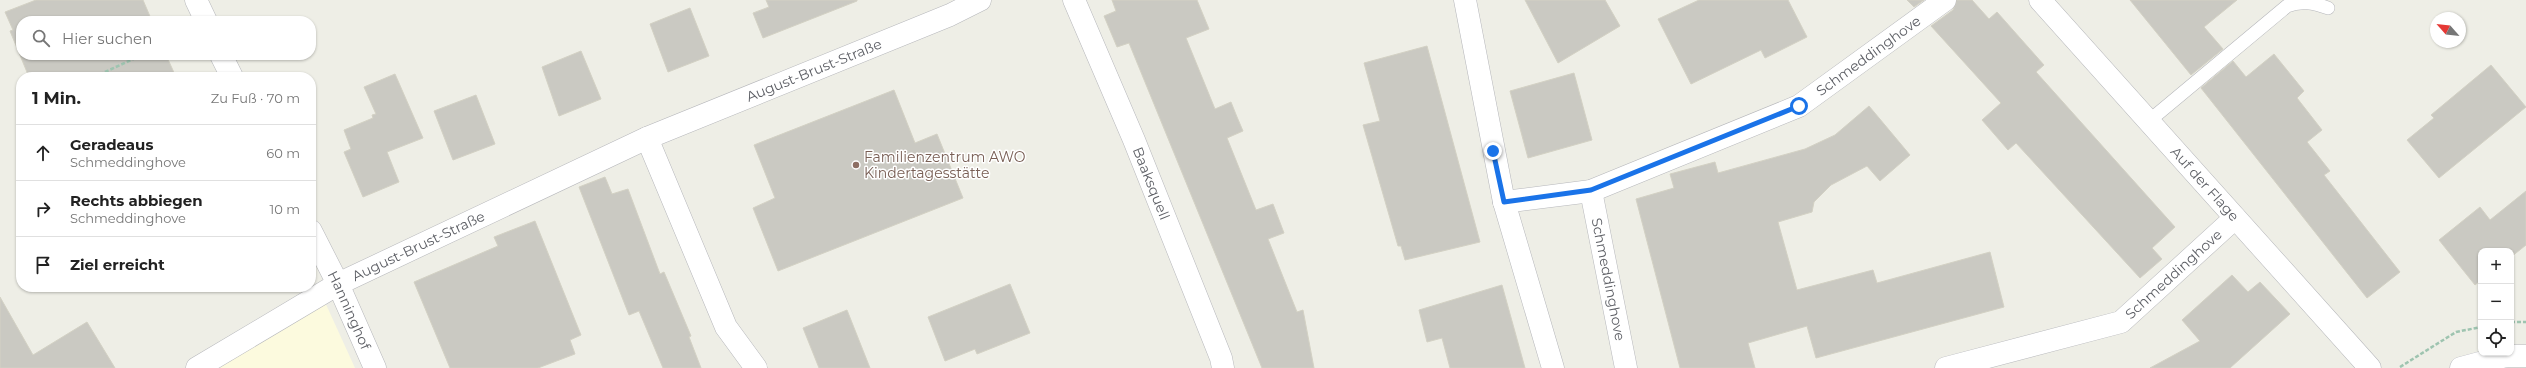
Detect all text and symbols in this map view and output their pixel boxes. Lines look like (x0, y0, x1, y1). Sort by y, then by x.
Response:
street label: Schmeddinghove (1812, 12, 1924, 100)
north arrow (2430, 12, 2466, 48)
search box (16, 16, 316, 60)
icon: search (30, 27, 52, 49)
text: Hier suchen (62, 29, 152, 48)
street label: August-Brust-Straße (743, 35, 884, 106)
text: 1 Min. (32, 88, 81, 108)
text: Zu Fuß · 70 m (211, 90, 300, 106)
route start (1790, 97, 1808, 115)
text: Geradeaus (70, 135, 153, 154)
icon: ahead (32, 142, 54, 164)
route end (1484, 142, 1502, 160)
street label: Auf der Flage (2167, 143, 2243, 225)
street label: Baaksquell (1129, 144, 1174, 222)
text: 60 m (266, 145, 300, 161)
place label: Familienzentrum AWO Kindertagesstätte (864, 148, 1026, 182)
text: Schmeddinghove (70, 154, 186, 170)
marker: Familienzentrum AWO Kindertagesstätte (851, 160, 861, 170)
text: Rechts abbiegen (70, 191, 203, 210)
icon: right (32, 198, 54, 220)
text: 10 m (270, 201, 300, 217)
street label: August-Brust-Straße (349, 207, 488, 285)
text: Schmeddinghove (70, 210, 186, 226)
street label: Schmeddinghove (1588, 216, 1629, 342)
street label: Schmeddinghove (2121, 225, 2226, 323)
map controls (2478, 248, 2514, 356)
button: + (2478, 248, 2514, 284)
icon: arrive (32, 254, 54, 276)
text: Ziel erreicht (70, 255, 165, 274)
street label: Hanninghof (324, 268, 375, 354)
button: − (2478, 284, 2514, 320)
button: locate (2478, 320, 2514, 356)

